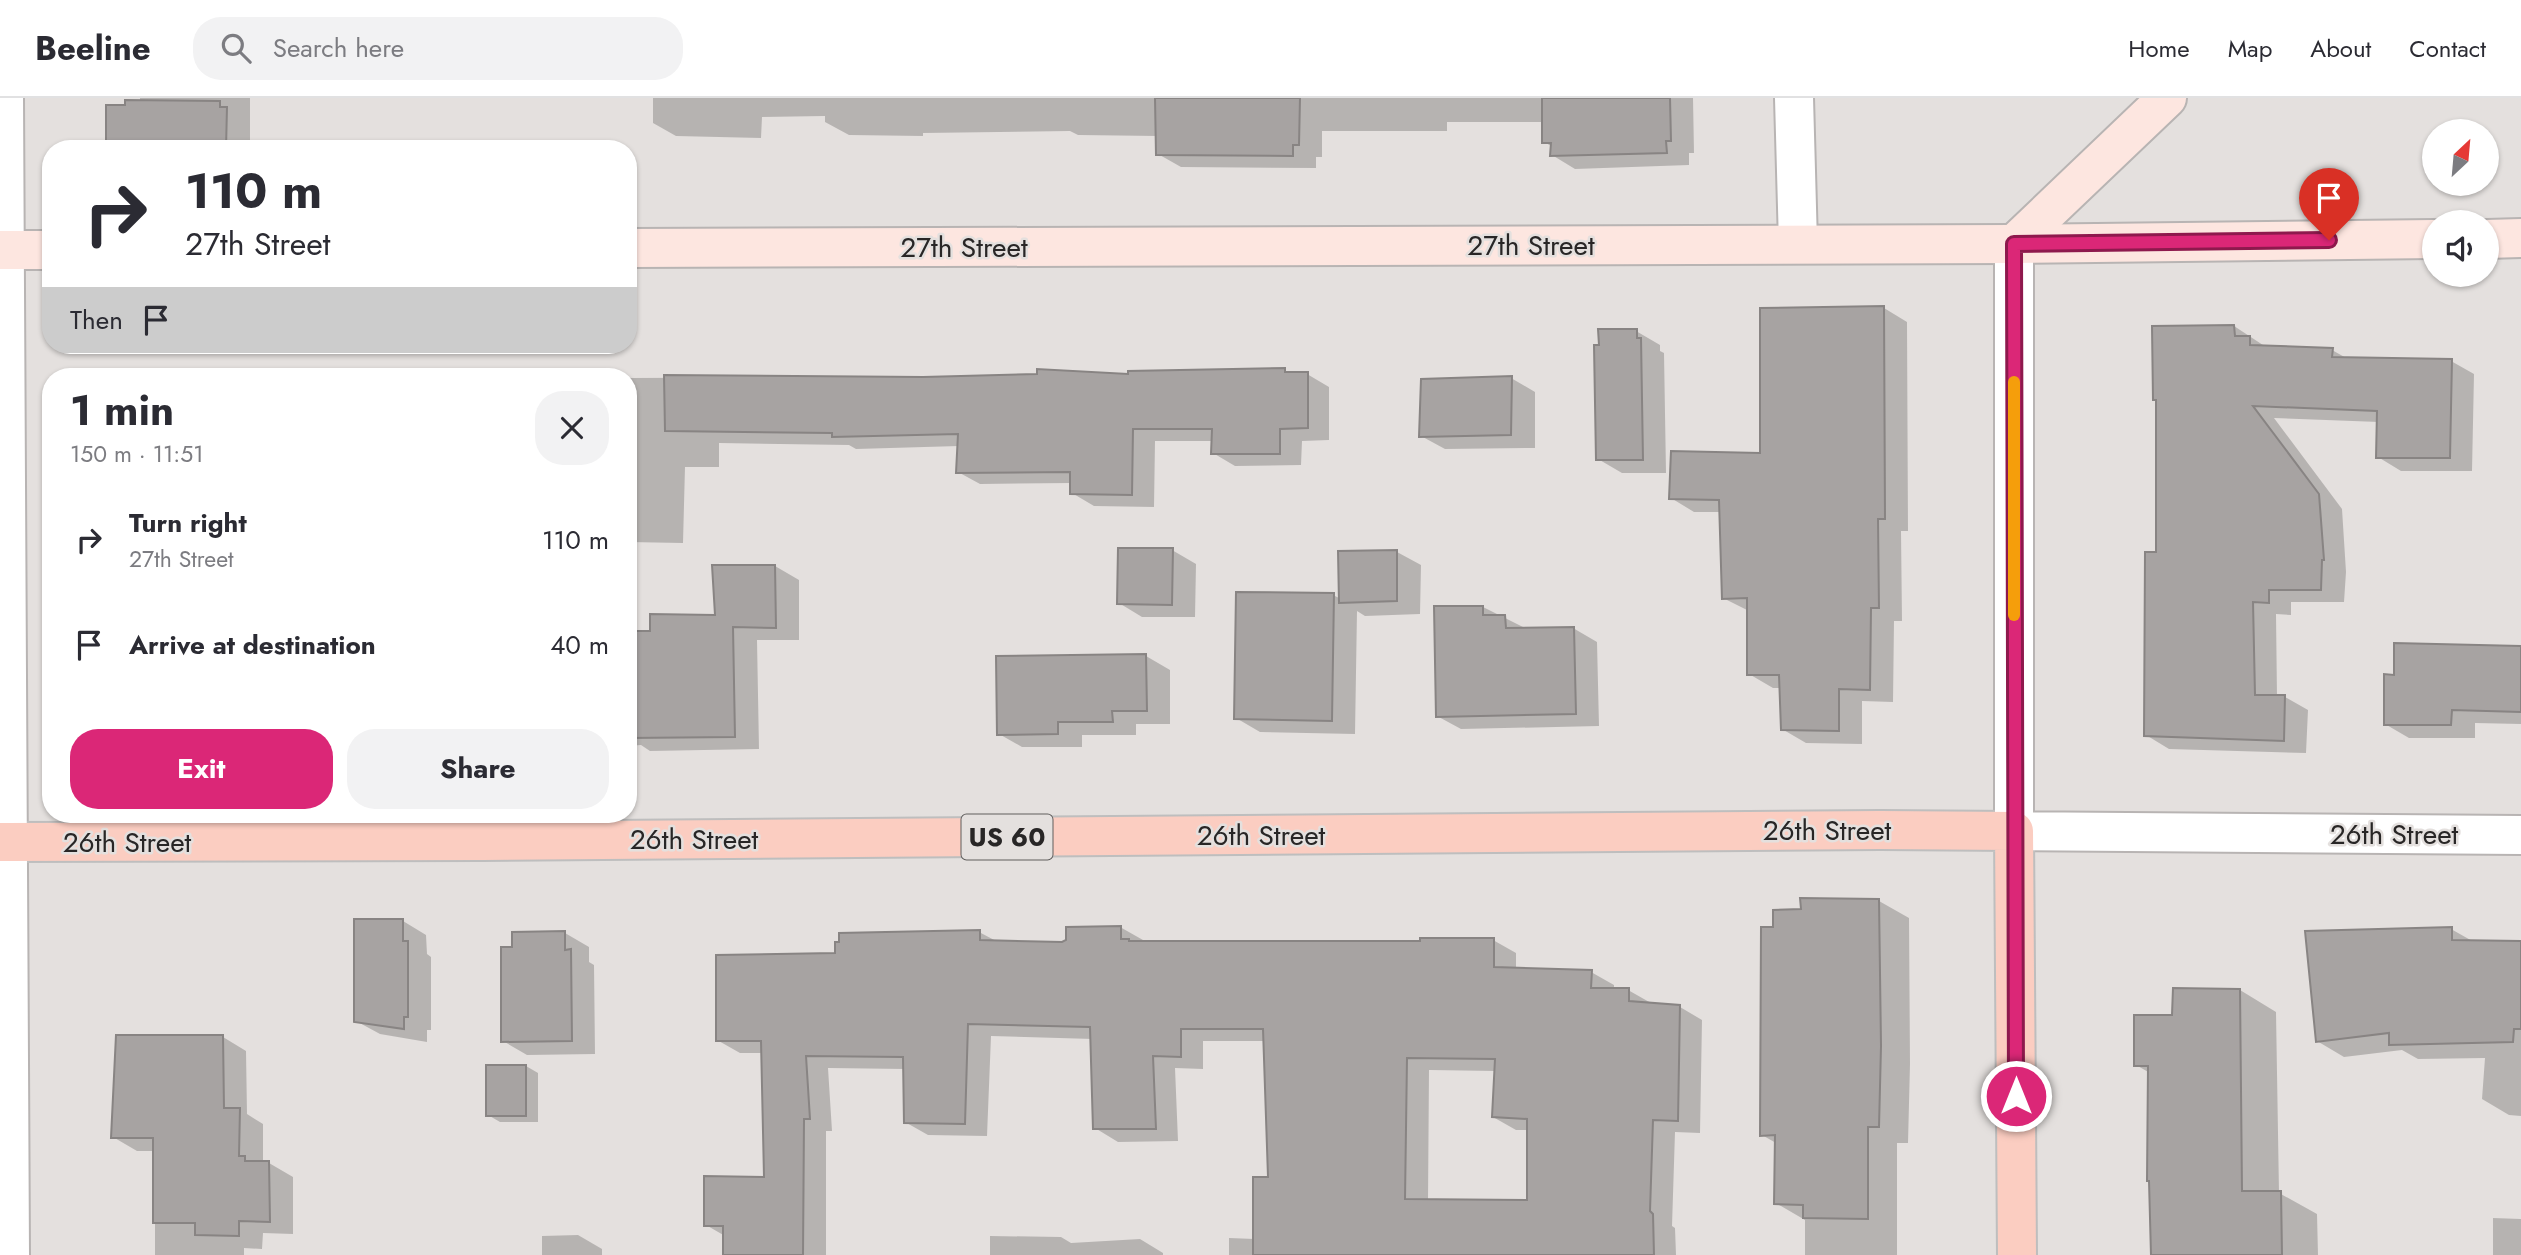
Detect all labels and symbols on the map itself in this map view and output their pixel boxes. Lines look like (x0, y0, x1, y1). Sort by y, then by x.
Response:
north arrow (2422, 119, 2499, 196)
pin (2299, 168, 2359, 240)
street label: 27th Street (1467, 225, 1595, 266)
street label: 27th Street (900, 227, 1028, 268)
street label: 26th Street (1763, 810, 1892, 851)
road number: US 60 (962, 814, 1052, 860)
street label: 26th Street (2330, 814, 2459, 855)
street label: 26th Street (1197, 815, 1326, 856)
street label: 26th Street (630, 819, 759, 860)
street label: 26th Street (63, 822, 192, 863)
position arrow (1979, 1059, 2053, 1133)

